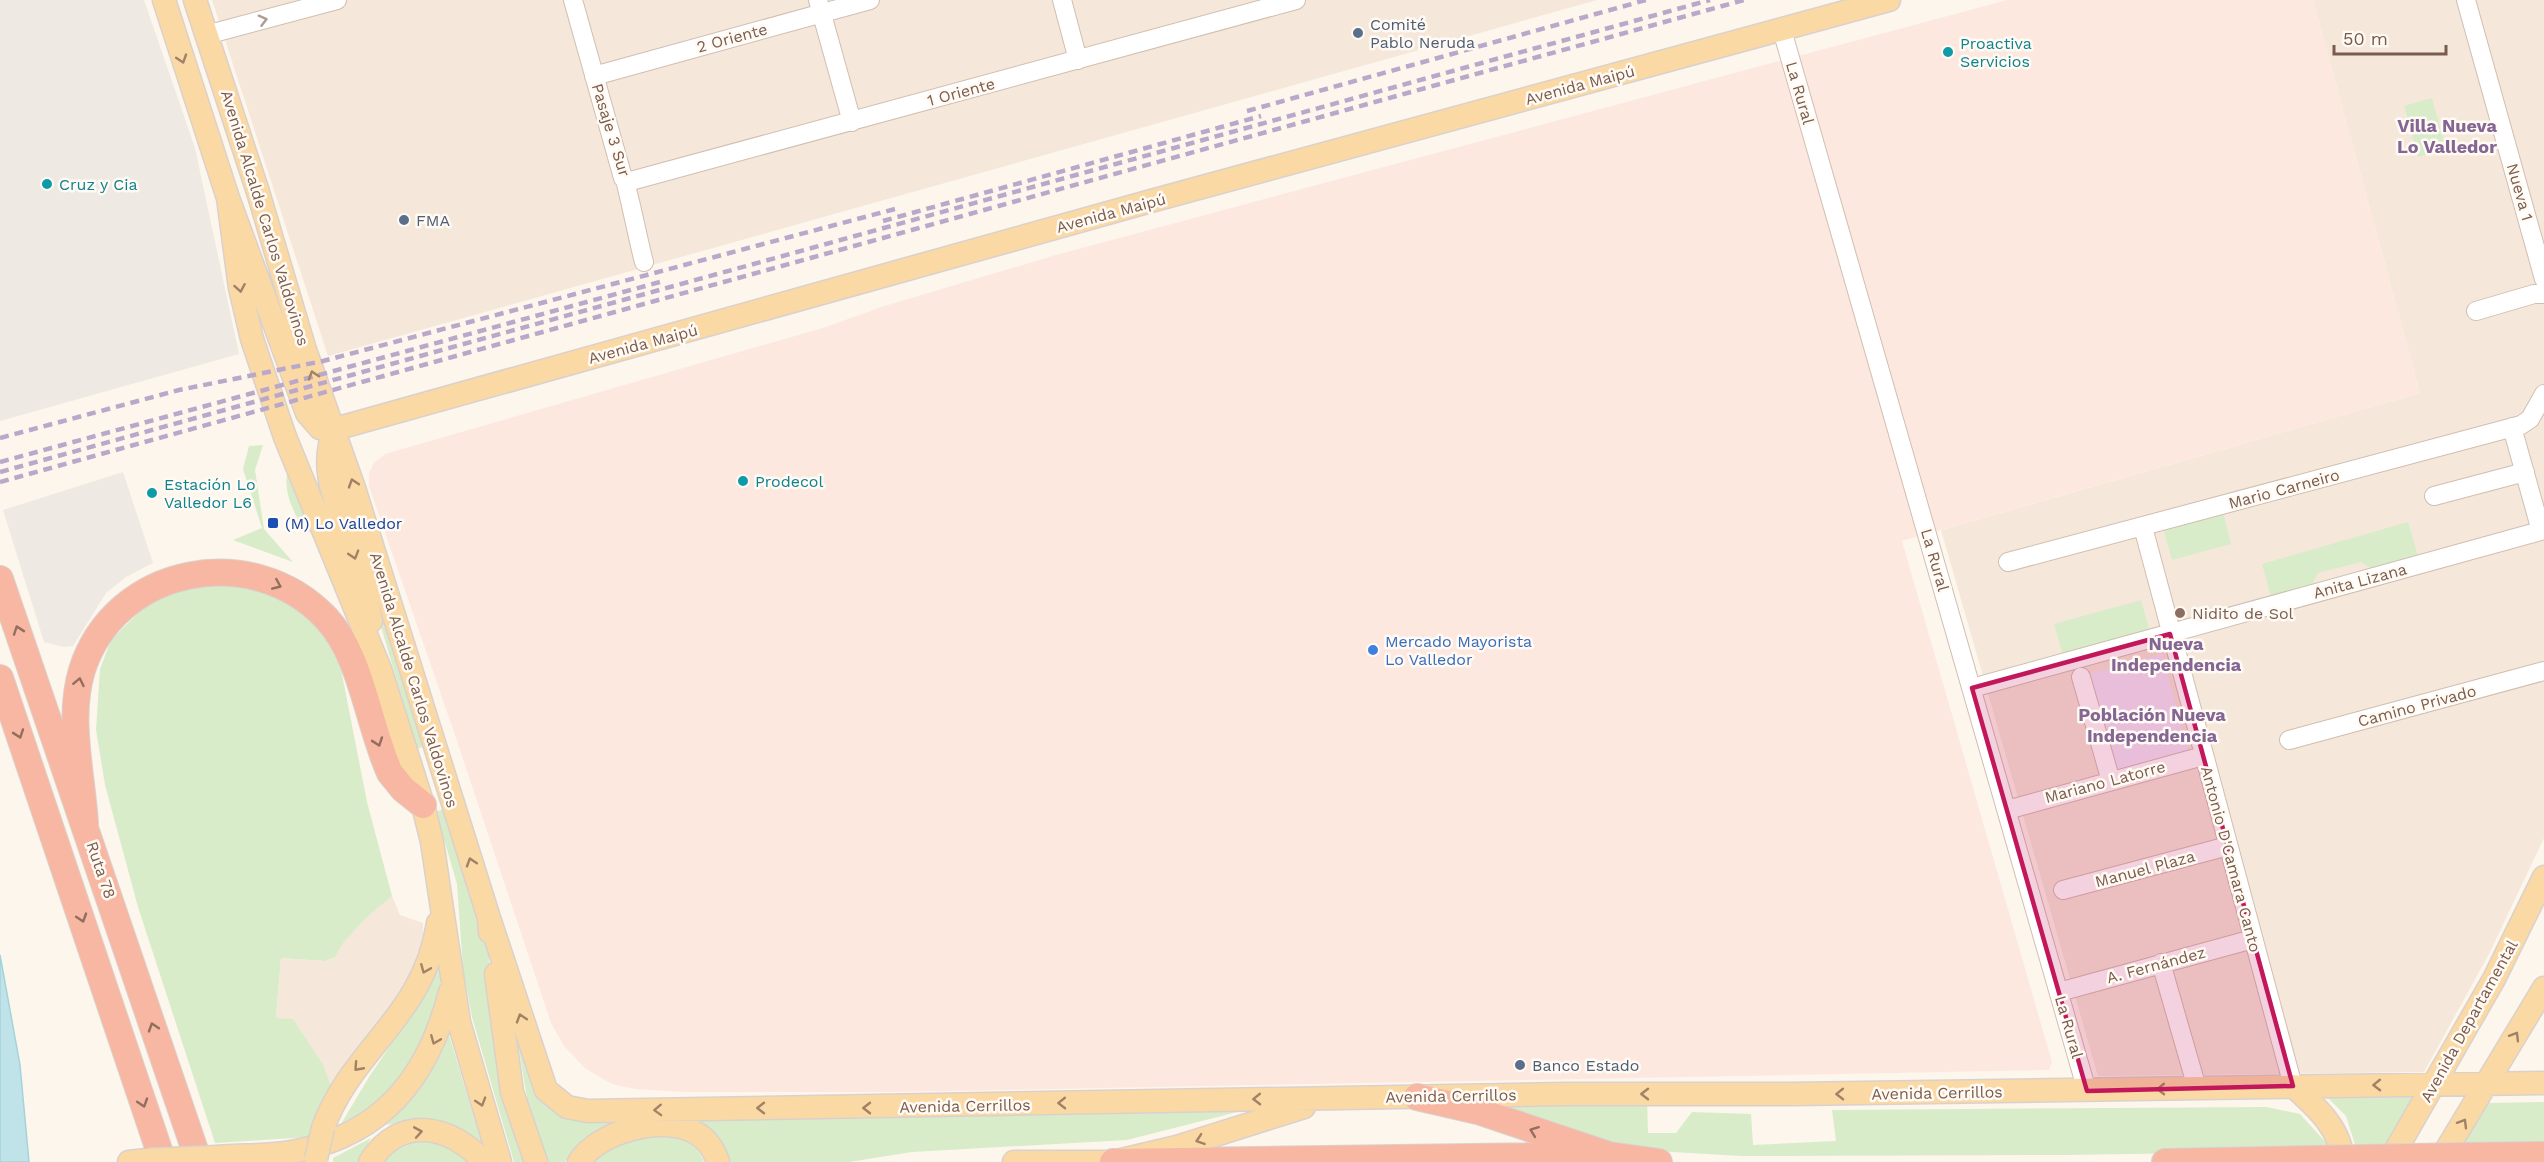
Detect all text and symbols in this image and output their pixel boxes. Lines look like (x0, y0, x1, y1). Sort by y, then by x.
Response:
one-way arrow (257, 15, 268, 27)
place label: Comité Pablo Neruda (1370, 15, 1475, 52)
scale bar (2334, 18, 2446, 56)
street label: 2 Oriente (695, 19, 769, 57)
marker: Comité Pablo Neruda (1351, 26, 1365, 40)
text: 50 m (2343, 28, 2388, 49)
place label: Proactiva Servicios (1960, 34, 2032, 71)
marker: Proactiva Servicios (1941, 45, 1955, 59)
one-way arrow (175, 53, 187, 64)
street label: La Rural (1782, 59, 1818, 127)
street label: Avenida Maipú (1523, 61, 1637, 109)
street label: 1 Oriente (925, 74, 997, 110)
street label: Pasaje 3 Sur (588, 81, 634, 179)
street label: Avenida Alcalde Carlos Valdovinos (217, 88, 313, 348)
district label: Villa Nueva Lo Valledor (2397, 115, 2497, 157)
street label: Nueva 1 (2503, 161, 2537, 223)
place label: Cruz y Cia (59, 175, 138, 194)
marker: Cruz y Cia (40, 177, 54, 191)
street label: Avenida Maipú (1054, 189, 1168, 237)
place label: FMA (416, 211, 450, 230)
marker: FMA (397, 213, 411, 227)
one-way arrow (233, 282, 246, 292)
street label: Avenida Maipú (586, 320, 700, 368)
one-way arrow (308, 370, 321, 381)
street label: Mario Carneiro (2226, 465, 2342, 513)
place label: Prodecol (755, 472, 823, 491)
marker: Prodecol (736, 474, 750, 488)
place label: Estación Lo Valledor L6 (164, 475, 256, 512)
one-way arrow (348, 478, 360, 489)
marker: Estación Lo Valledor L6 (145, 486, 159, 500)
place label: (M) Lo Valledor (285, 514, 403, 533)
marker: (M) Lo Valledor (266, 516, 280, 530)
street label: La Rural (1917, 526, 1953, 594)
one-way arrow (347, 549, 359, 560)
street label: Avenida Alcalde Carlos Valdovinos (366, 550, 462, 810)
street label: Anita Lizana (2311, 559, 2409, 603)
one-way arrow (270, 578, 281, 590)
place label: Nidito de Sol (2192, 604, 2294, 623)
marker: Nidito de Sol (2173, 606, 2187, 620)
one-way arrow (13, 625, 26, 636)
place label: Mercado Mayorista Lo Valledor (1385, 632, 1532, 669)
district label: Nueva Independencia (2111, 633, 2242, 675)
marker: Mercado Mayorista Lo Valledor (1366, 643, 1380, 657)
one-way arrow (72, 678, 85, 688)
street label: Camino Privado (2356, 681, 2478, 731)
district label: Población Nueva Independencia (2078, 704, 2226, 746)
one-way arrow (11, 728, 24, 739)
one-way arrow (371, 736, 384, 747)
street label: Mariano Latorre (2043, 757, 2167, 807)
street label: Antonio D'Camara Canto (2197, 764, 2265, 954)
street label: Ruta 78 (82, 839, 120, 901)
street label: Manuel Plaza (2093, 847, 2197, 891)
one-way arrow (466, 858, 478, 868)
one-way arrow (74, 912, 87, 923)
street label: Avenida Departamental (2416, 936, 2522, 1105)
street label: A. Fernández (2104, 943, 2208, 987)
one-way arrow (420, 963, 432, 974)
street label: La Rural (2051, 993, 2087, 1061)
one-way arrow (515, 1013, 528, 1024)
one-way arrow (148, 1022, 161, 1033)
one-way arrow (2508, 1032, 2520, 1042)
one-way arrow (430, 1034, 442, 1045)
place label: Banco Estado (1532, 1056, 1639, 1075)
marker: Banco Estado (1513, 1058, 1527, 1072)
one-way arrow (354, 1060, 365, 1071)
one-way arrow (2372, 1078, 2381, 1091)
street label: Avenida Cerrillos (1871, 1082, 2003, 1104)
one-way arrow (2156, 1083, 2165, 1095)
street label: Avenida Cerrillos (1385, 1085, 1517, 1107)
one-way arrow (1640, 1088, 1649, 1100)
one-way arrow (1835, 1088, 1844, 1100)
one-way arrow (1253, 1093, 1262, 1105)
street label: Avenida Cerrillos (899, 1095, 1031, 1117)
one-way arrow (474, 1096, 486, 1107)
one-way arrow (136, 1097, 149, 1108)
one-way arrow (1058, 1097, 1067, 1109)
one-way arrow (863, 1101, 872, 1114)
one-way arrow (757, 1102, 766, 1114)
one-way arrow (654, 1104, 663, 1117)
one-way arrow (2455, 1119, 2467, 1129)
one-way arrow (412, 1126, 422, 1139)
one-way arrow (1529, 1126, 1540, 1138)
one-way arrow (1195, 1132, 1206, 1145)

